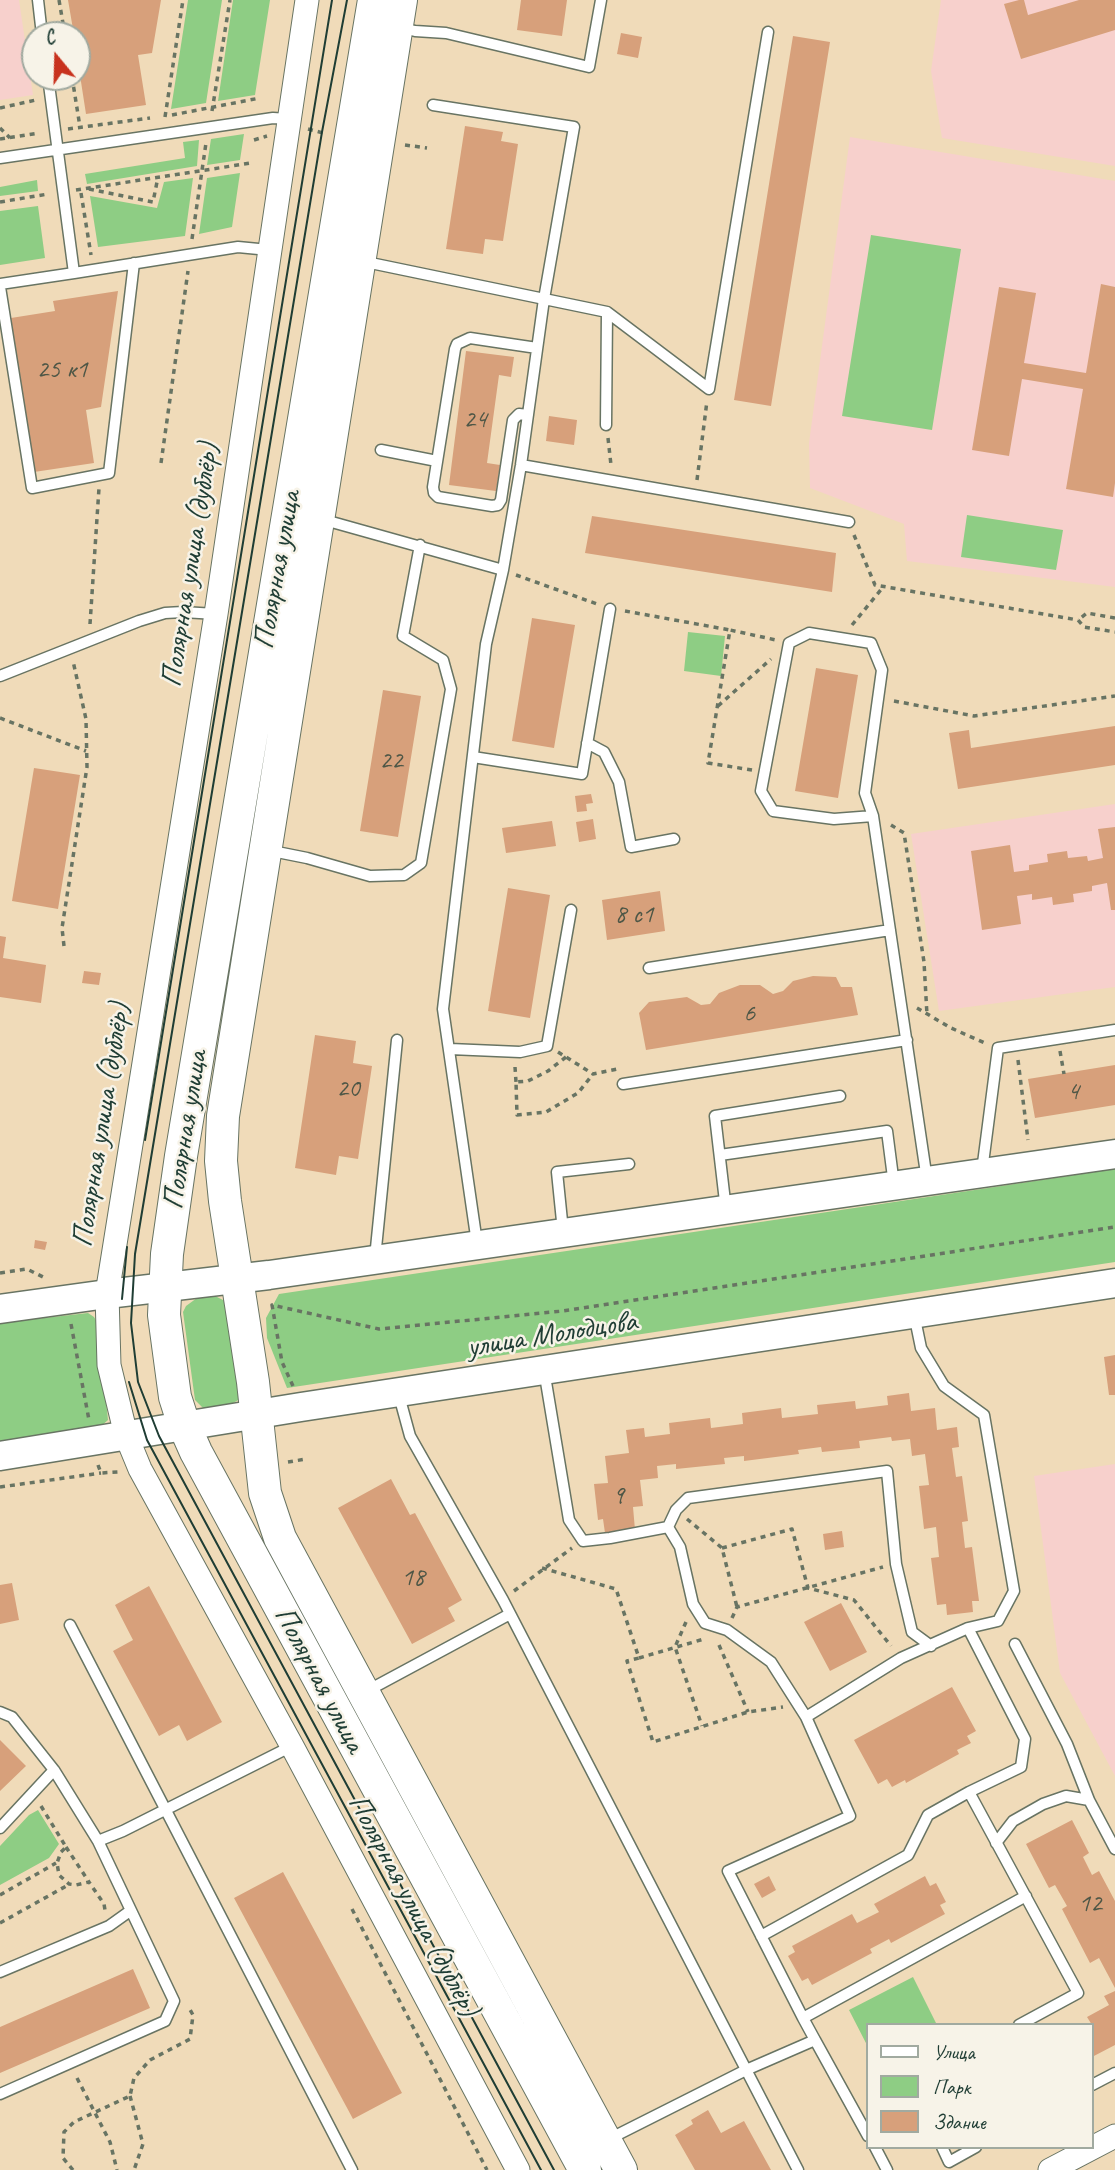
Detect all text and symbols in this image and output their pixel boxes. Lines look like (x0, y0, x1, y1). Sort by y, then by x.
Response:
north arrow (21, 21, 91, 91)
text: С (41, 25, 58, 51)
house number: 25 к1 (37, 354, 87, 386)
house number: 24 (463, 404, 487, 436)
street label: Полярная улица (дублёр) (154, 440, 228, 690)
street label: Полярная улица (246, 488, 310, 652)
house number: 22 (379, 745, 403, 777)
house number: 8 с1 (615, 899, 653, 931)
house number: 6 (743, 998, 755, 1030)
street label: Полярная улица (дублёр) (65, 1000, 139, 1250)
street label: Полярная улица (156, 1048, 216, 1212)
house number: 20 (336, 1073, 360, 1105)
house number: 4 (1067, 1076, 1079, 1108)
street label: улица Молодцова (464, 1304, 640, 1366)
house number: 9 (612, 1480, 624, 1512)
house number: 18 (401, 1562, 425, 1594)
street label: Полярная улица (266, 1601, 372, 1759)
street label: Полярная улица (дублёр) (339, 1789, 487, 2023)
house number: 12 (1078, 1888, 1102, 1920)
legend (866, 2023, 1094, 2149)
text: Улица (933, 2039, 975, 2065)
text: Парк (933, 2074, 970, 2100)
text: Здание (933, 2109, 986, 2135)

